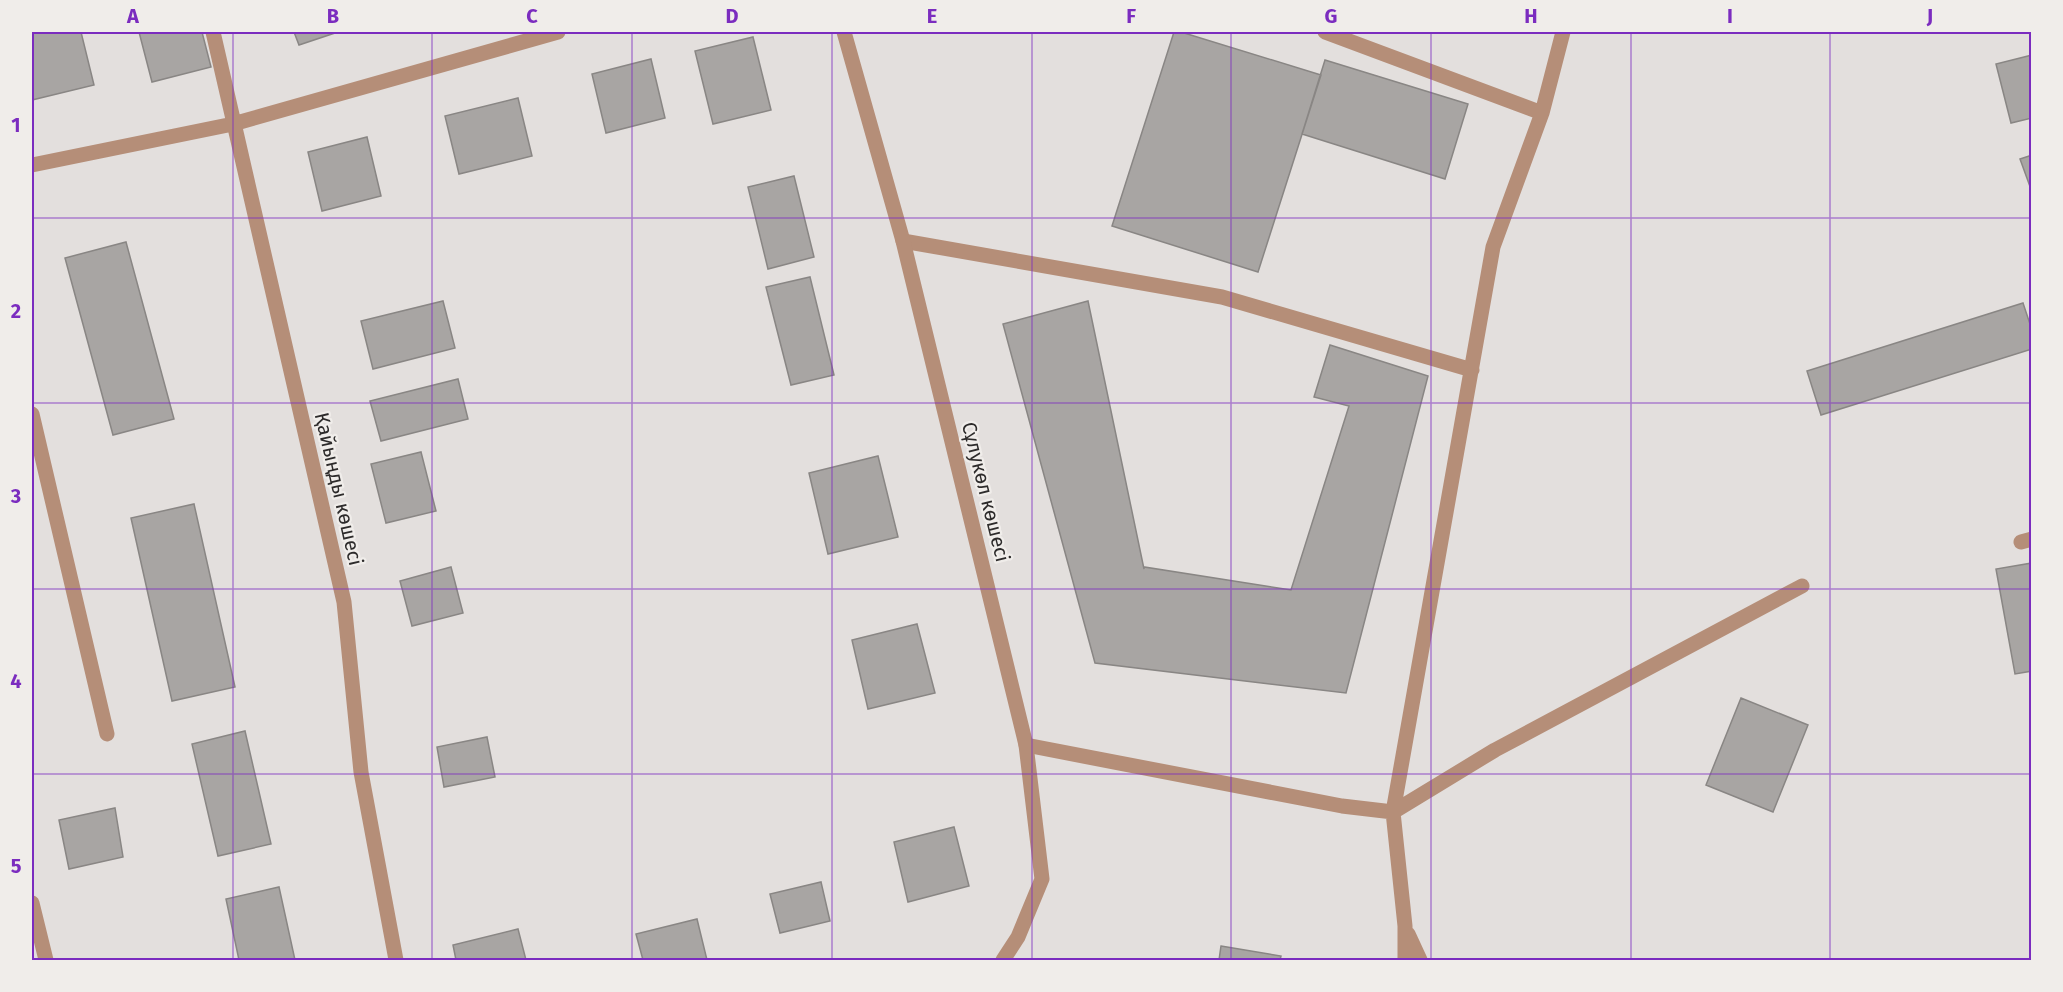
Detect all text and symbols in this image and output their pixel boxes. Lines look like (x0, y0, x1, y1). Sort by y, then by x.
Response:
text: A (126, 4, 140, 28)
text: B (327, 4, 339, 28)
text: C (526, 4, 538, 28)
text: D (725, 4, 739, 28)
text: E (927, 4, 937, 28)
text: F (1126, 4, 1136, 28)
text: G (1325, 4, 1337, 28)
text: H (1524, 4, 1538, 28)
text: I (1727, 4, 1733, 28)
text: J (1926, 4, 1933, 28)
text: 1 (11, 113, 21, 137)
text: 2 (11, 299, 21, 323)
street label: Қайыңды көшесі (310, 410, 368, 568)
street label: Сұлукөл көшесі (957, 419, 1015, 565)
text: 3 (10, 484, 21, 508)
text: 4 (10, 669, 22, 693)
text: 5 (11, 854, 22, 878)

